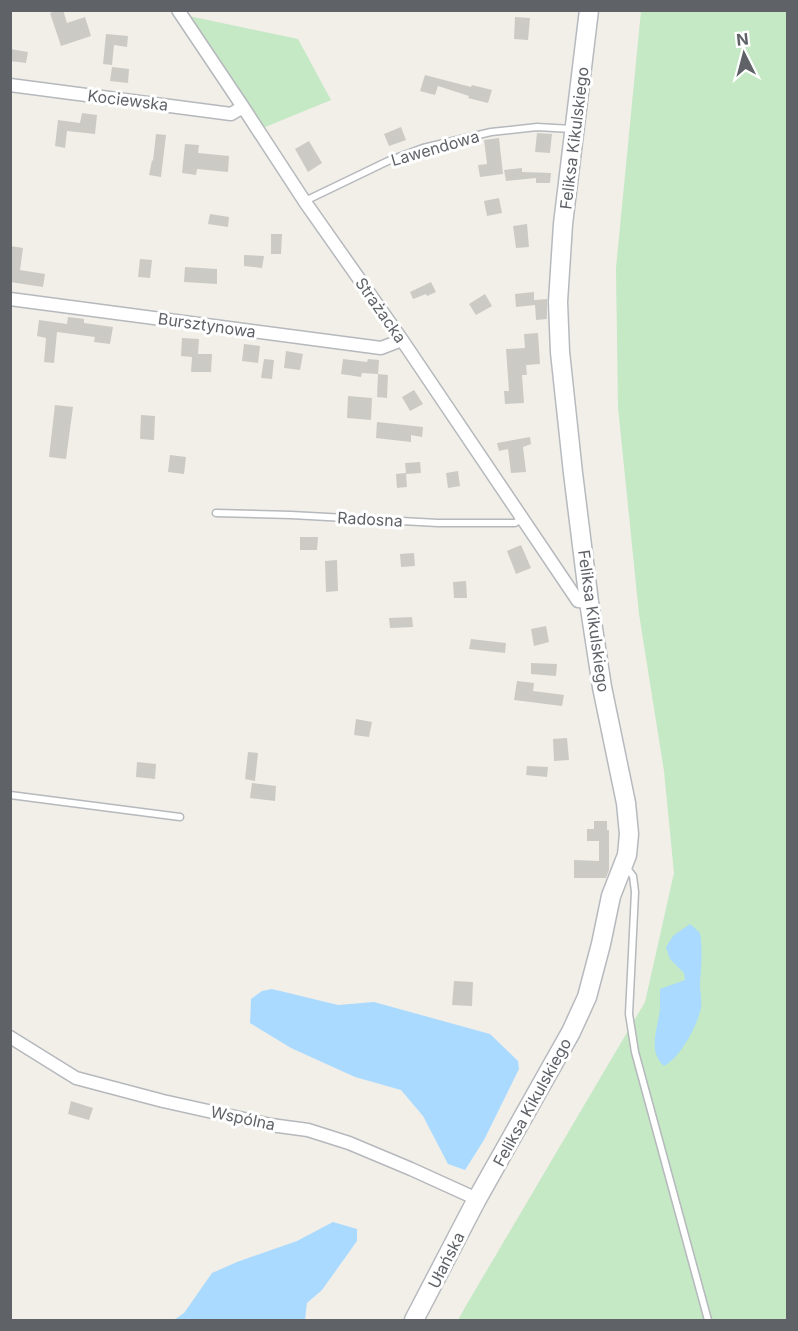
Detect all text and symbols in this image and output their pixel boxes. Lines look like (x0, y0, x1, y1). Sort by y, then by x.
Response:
north arrow (714, 24, 774, 84)
text: N (735, 28, 750, 50)
street label: Feliksa Kikulskiego (555, 66, 593, 210)
street label: Kociewska (87, 85, 169, 115)
street label: Lawendowa (389, 126, 481, 170)
street label: Strażacka (351, 273, 411, 347)
street label: Bursztynowa (157, 308, 257, 342)
street label: Radosna (337, 507, 403, 531)
street label: Feliksa Kikulskiego (574, 549, 614, 693)
street label: Feliksa Kikulskiego (488, 1034, 576, 1170)
street label: Wspólna (209, 1101, 277, 1135)
street label: Ułańska (423, 1229, 469, 1291)

